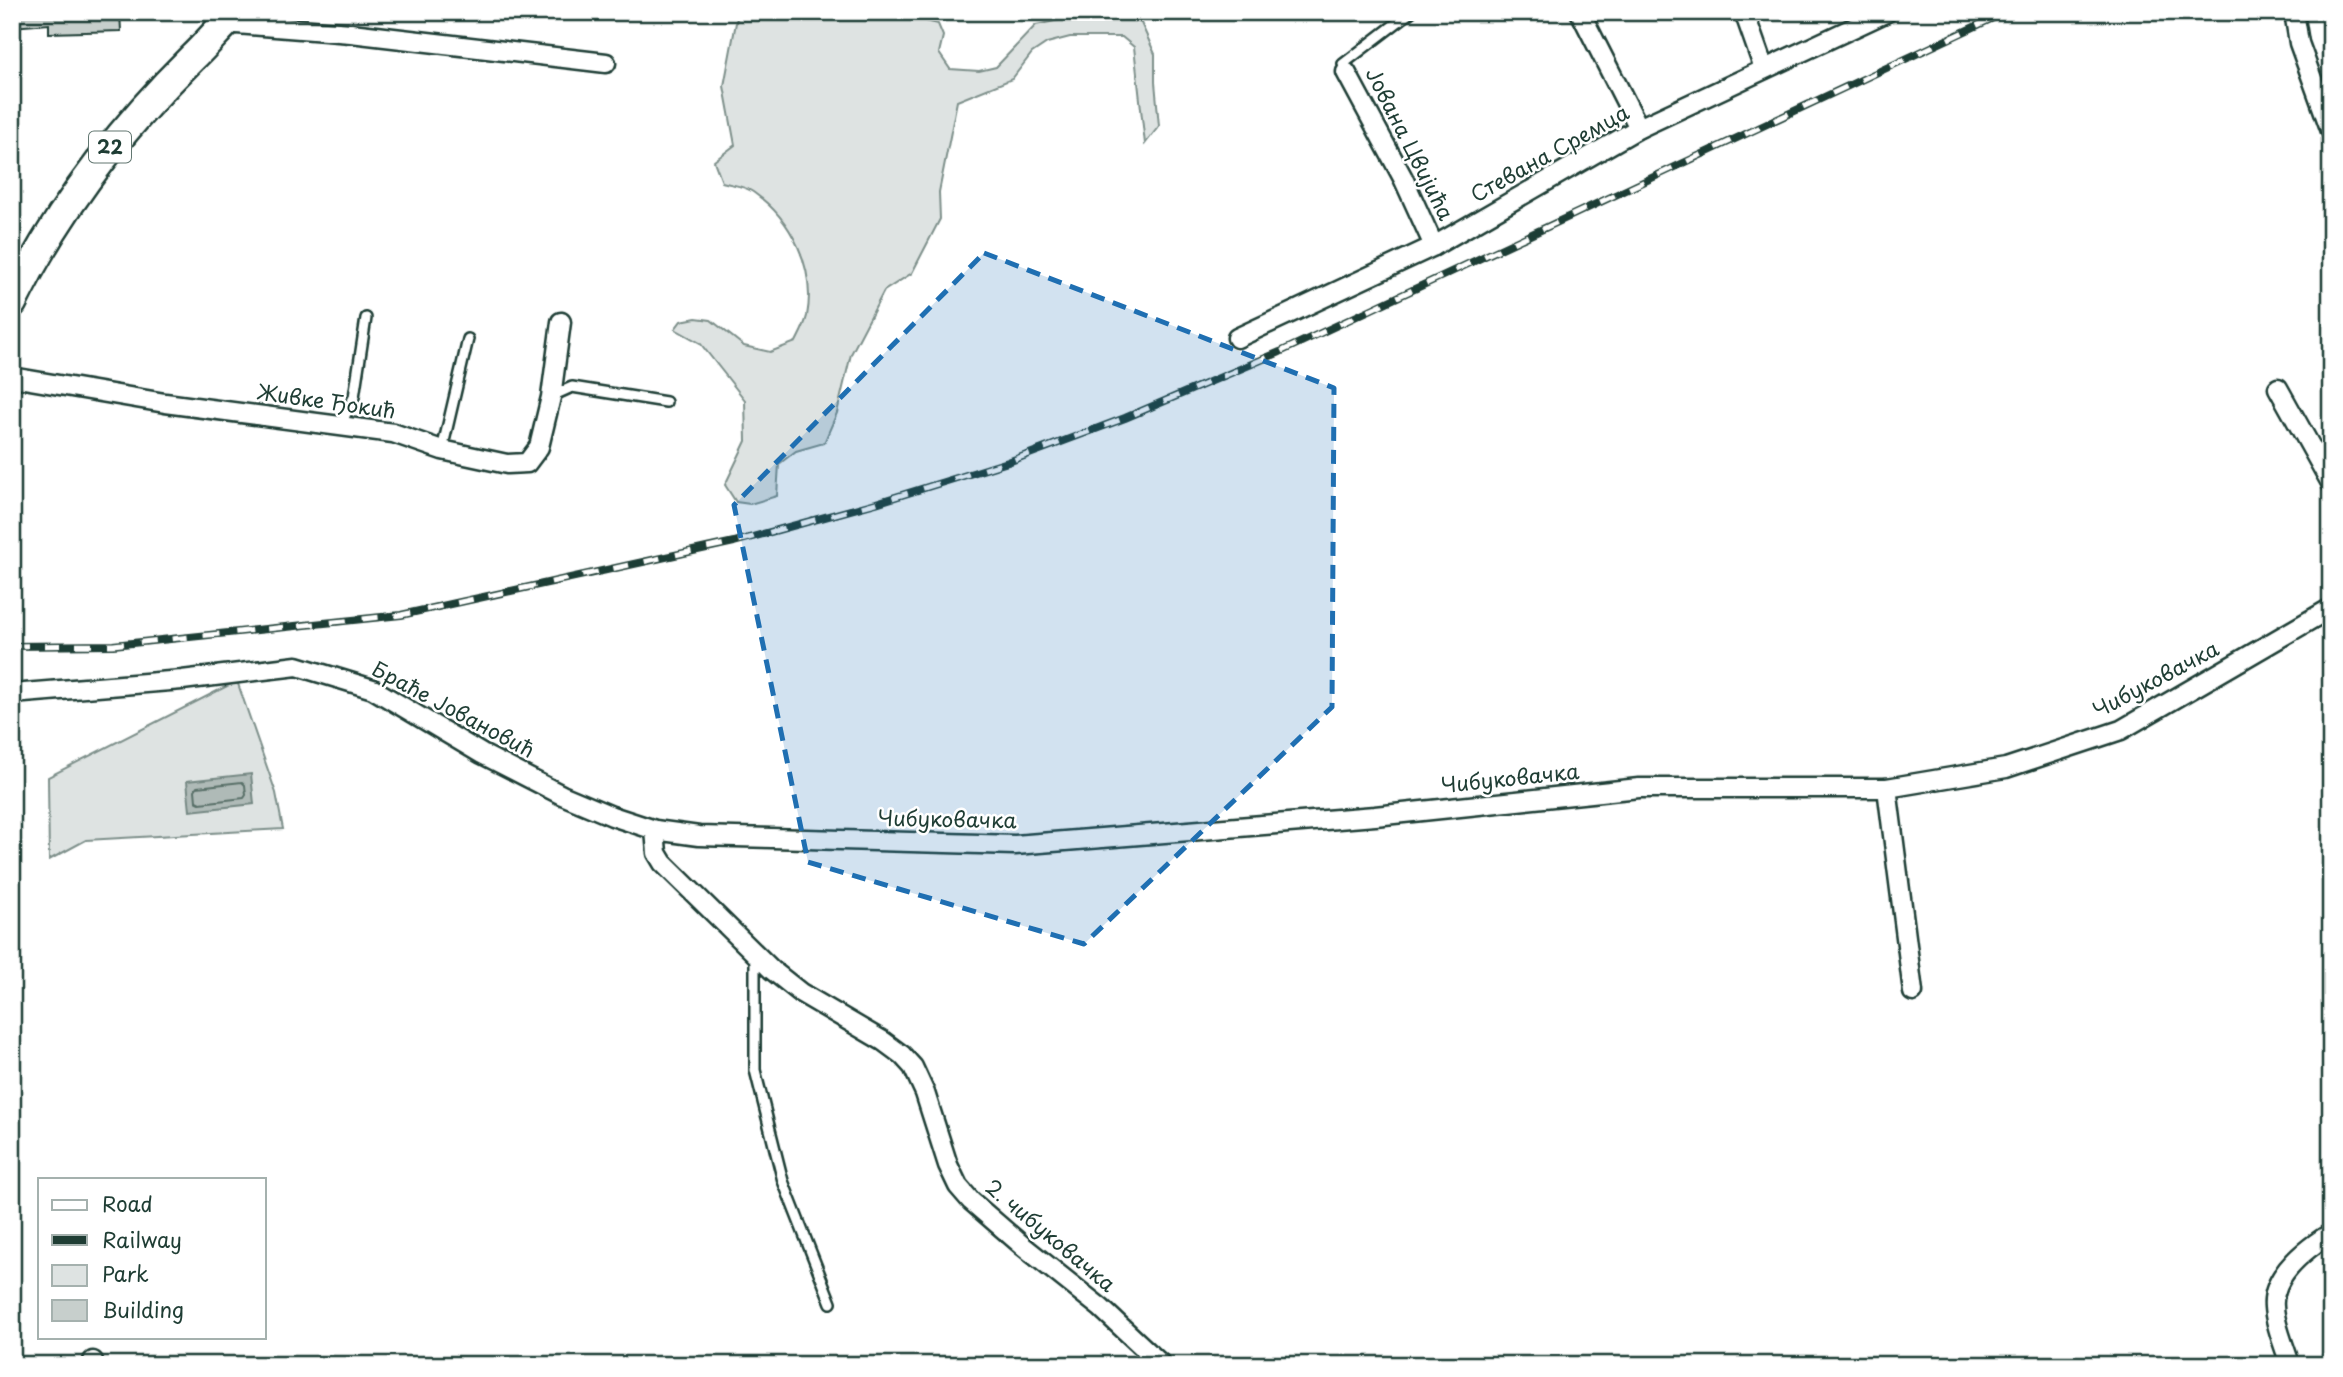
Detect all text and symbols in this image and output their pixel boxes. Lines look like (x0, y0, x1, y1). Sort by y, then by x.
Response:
street label: Јована Цвијића (1358, 61, 1463, 226)
street label: Стевана Сремца (1464, 95, 1635, 209)
road number: 22 (89, 132, 131, 162)
street label: Живке Ђокић (255, 374, 398, 426)
street label: Чибуковачка (2086, 631, 2225, 725)
street label: Браће Јовановић (367, 652, 541, 765)
street label: Чибуковачка (1439, 754, 1581, 800)
street label: Чибуковачка (877, 801, 1018, 835)
street label: 2. чибуковачка (979, 1170, 1124, 1299)
legend (38, 1178, 266, 1338)
text: Road (102, 1187, 153, 1219)
text: Railway (102, 1223, 182, 1255)
text: Park (102, 1257, 149, 1289)
text: Building (102, 1293, 184, 1325)

